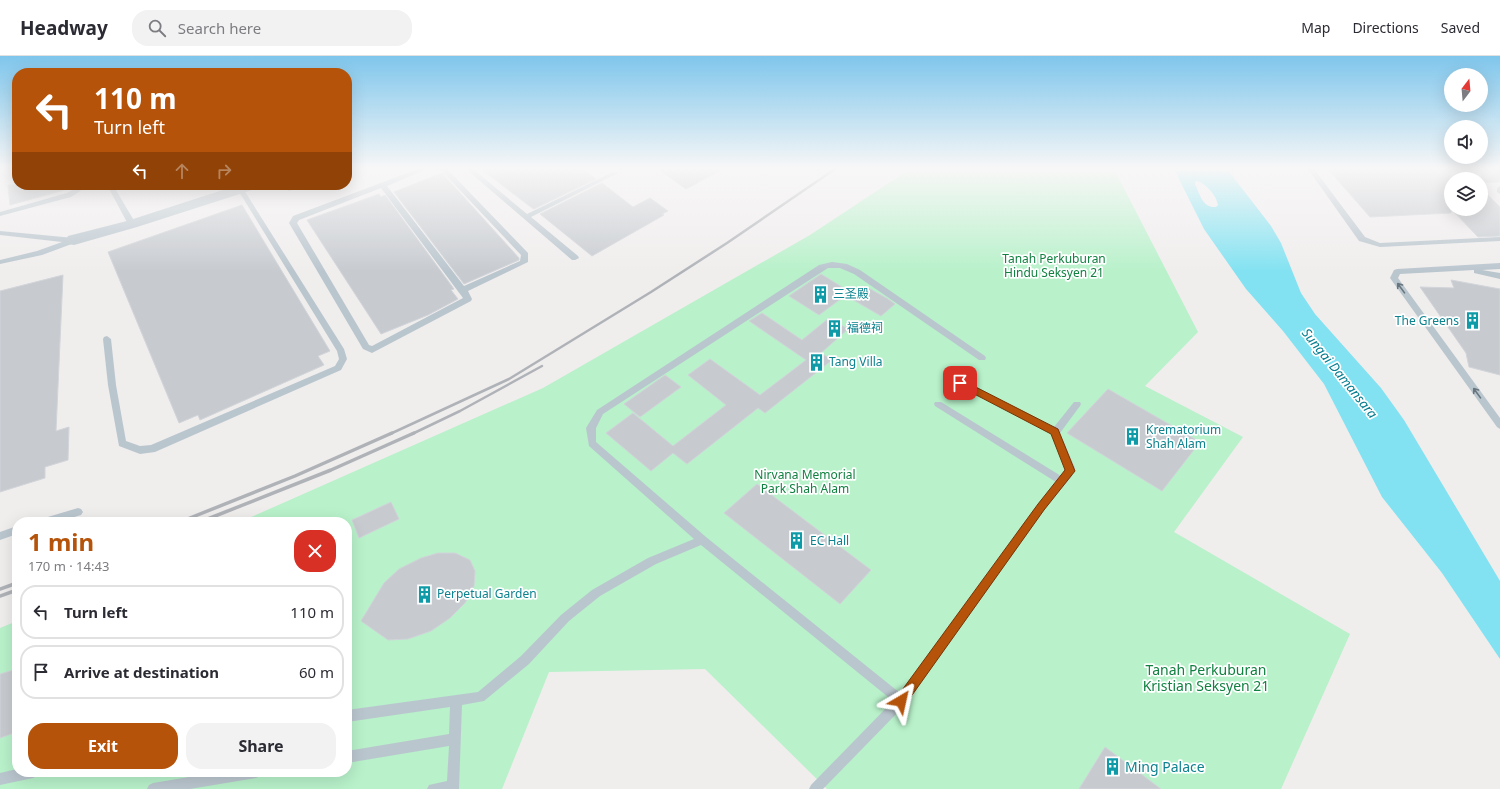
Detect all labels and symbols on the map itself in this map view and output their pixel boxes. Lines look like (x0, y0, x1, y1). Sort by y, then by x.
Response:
north arrow (1444, 68, 1488, 112)
park label: Tanah Perkuburan Hindu Seksyen 21 (1002, 250, 1106, 281)
one-way arrow (1397, 283, 1405, 294)
building icon: 三圣殿 (810, 284, 830, 304)
place label: 三圣殿 (833, 285, 869, 302)
building icon: The Greens (1462, 311, 1482, 331)
place label: The Greens (1395, 312, 1459, 329)
building icon: 福德祠 (824, 318, 844, 338)
place label: 福德祠 (847, 319, 883, 336)
water label: Sungai Damansara (1298, 324, 1382, 422)
building icon: Tang Villa (806, 352, 826, 372)
place label: Tang Villa (829, 353, 883, 370)
pin (943, 366, 977, 400)
one-way arrow (1473, 388, 1481, 399)
place label: Krematorium Shah Alam (1146, 421, 1221, 452)
building icon: Krematorium Shah Alam (1123, 427, 1143, 447)
park label: Nirvana Memorial Park Shah Alam (754, 466, 856, 497)
building icon: EC Hall (787, 531, 807, 551)
place label: EC Hall (810, 532, 849, 549)
building icon: Perpetual Garden (414, 584, 434, 604)
place label: Perpetual Garden (437, 585, 537, 602)
park label: Tanah Perkuburan Kristian Seksyen 21 (1143, 660, 1269, 695)
position arrow (880, 680, 922, 722)
building icon: Ming Palace (1102, 757, 1122, 777)
place label: Ming Palace (1125, 757, 1205, 776)

